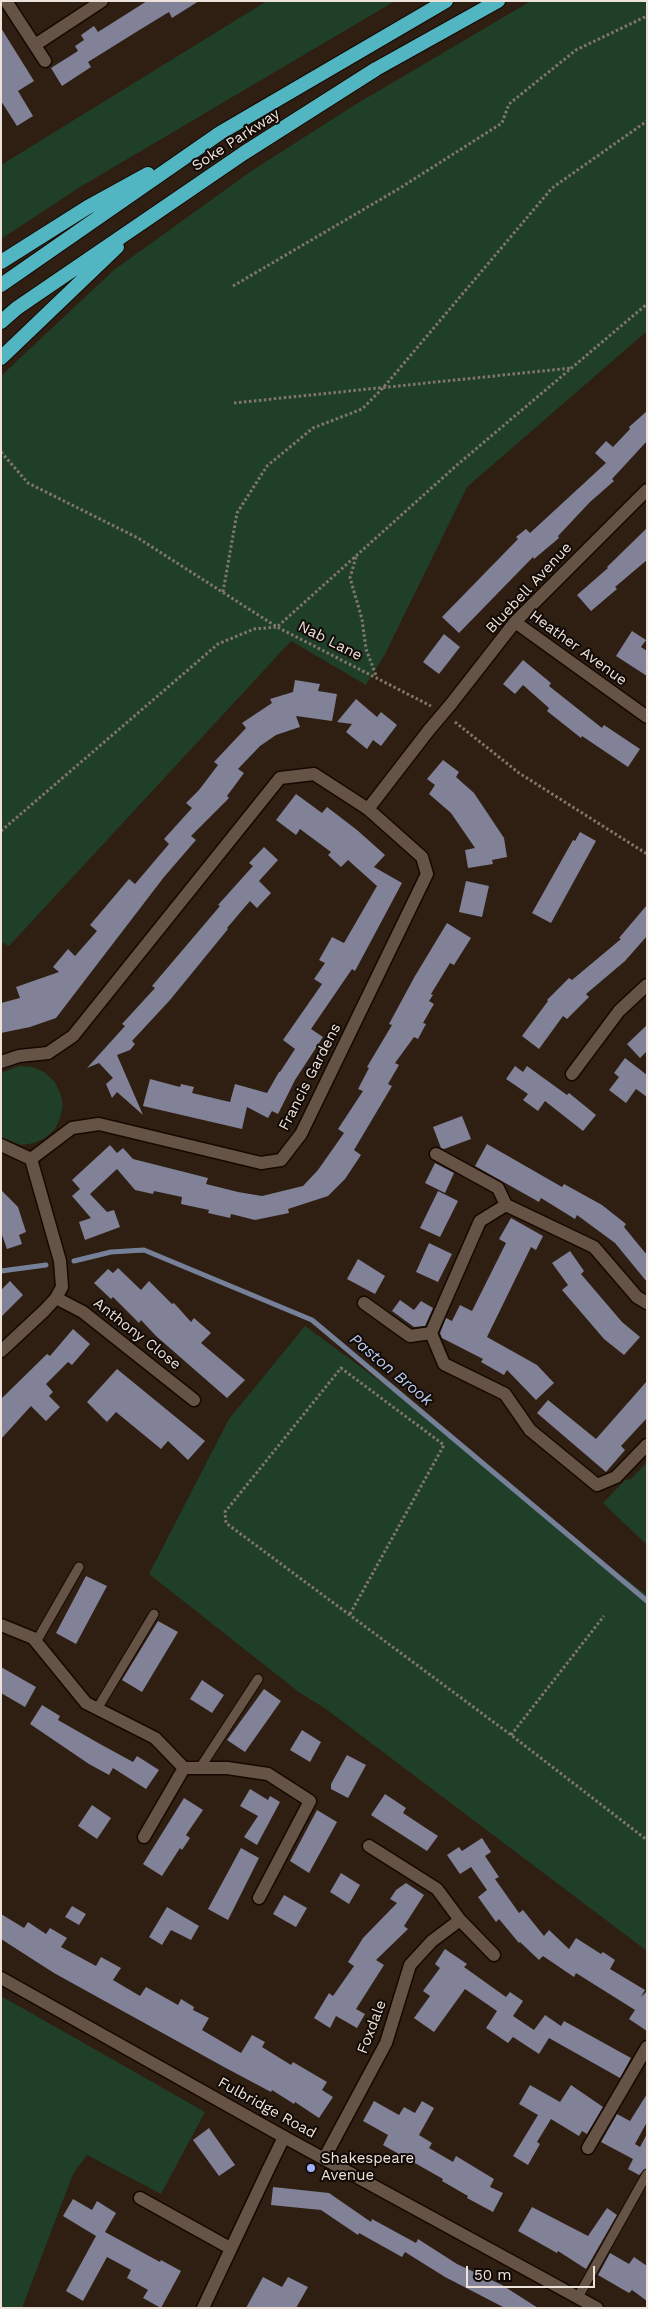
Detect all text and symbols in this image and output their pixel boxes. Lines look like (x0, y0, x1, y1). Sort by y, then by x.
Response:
street label: Soke Parkway (189, 105, 283, 175)
street label: Bluebell Avenue (482, 539, 576, 637)
street label: Heather Avenue (526, 607, 630, 689)
street label: Nab Lane (295, 617, 365, 665)
street label: Francis Gardens (275, 1020, 345, 1134)
street label: Anthony Close (90, 1294, 184, 1374)
water label: Paston Brook (346, 1330, 436, 1410)
street label: Foxdale (354, 1998, 390, 2056)
street label: Fulbridge Road (215, 2074, 319, 2142)
place label: Shakespeare Avenue (321, 2150, 414, 2185)
marker: Shakespeare Avenue (305, 2162, 317, 2174)
scale bar (468, 2256, 597, 2288)
text: 50 m (474, 2266, 511, 2284)

